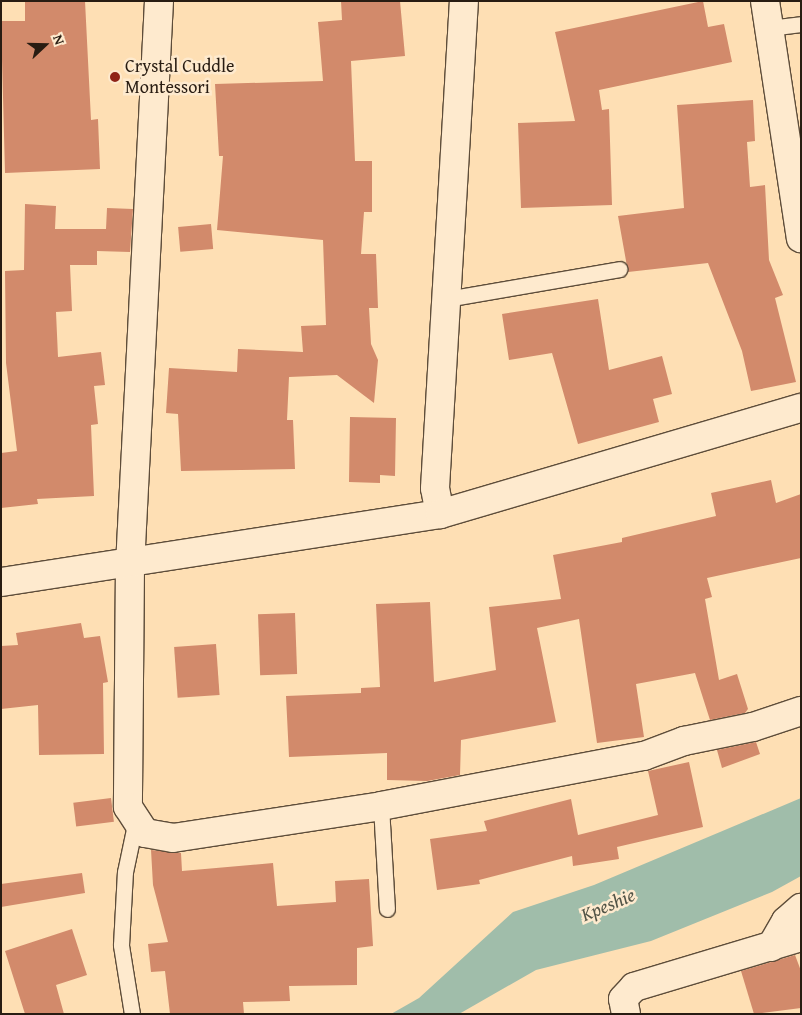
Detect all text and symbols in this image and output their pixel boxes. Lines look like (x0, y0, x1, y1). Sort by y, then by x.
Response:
north arrow (20, 20, 70, 70)
text: N (48, 32, 70, 48)
place label: Crystal Cuddle Montessori (125, 56, 234, 98)
marker: Crystal Cuddle Montessori (109, 71, 121, 83)
water label: Kpeshie (578, 884, 638, 926)

